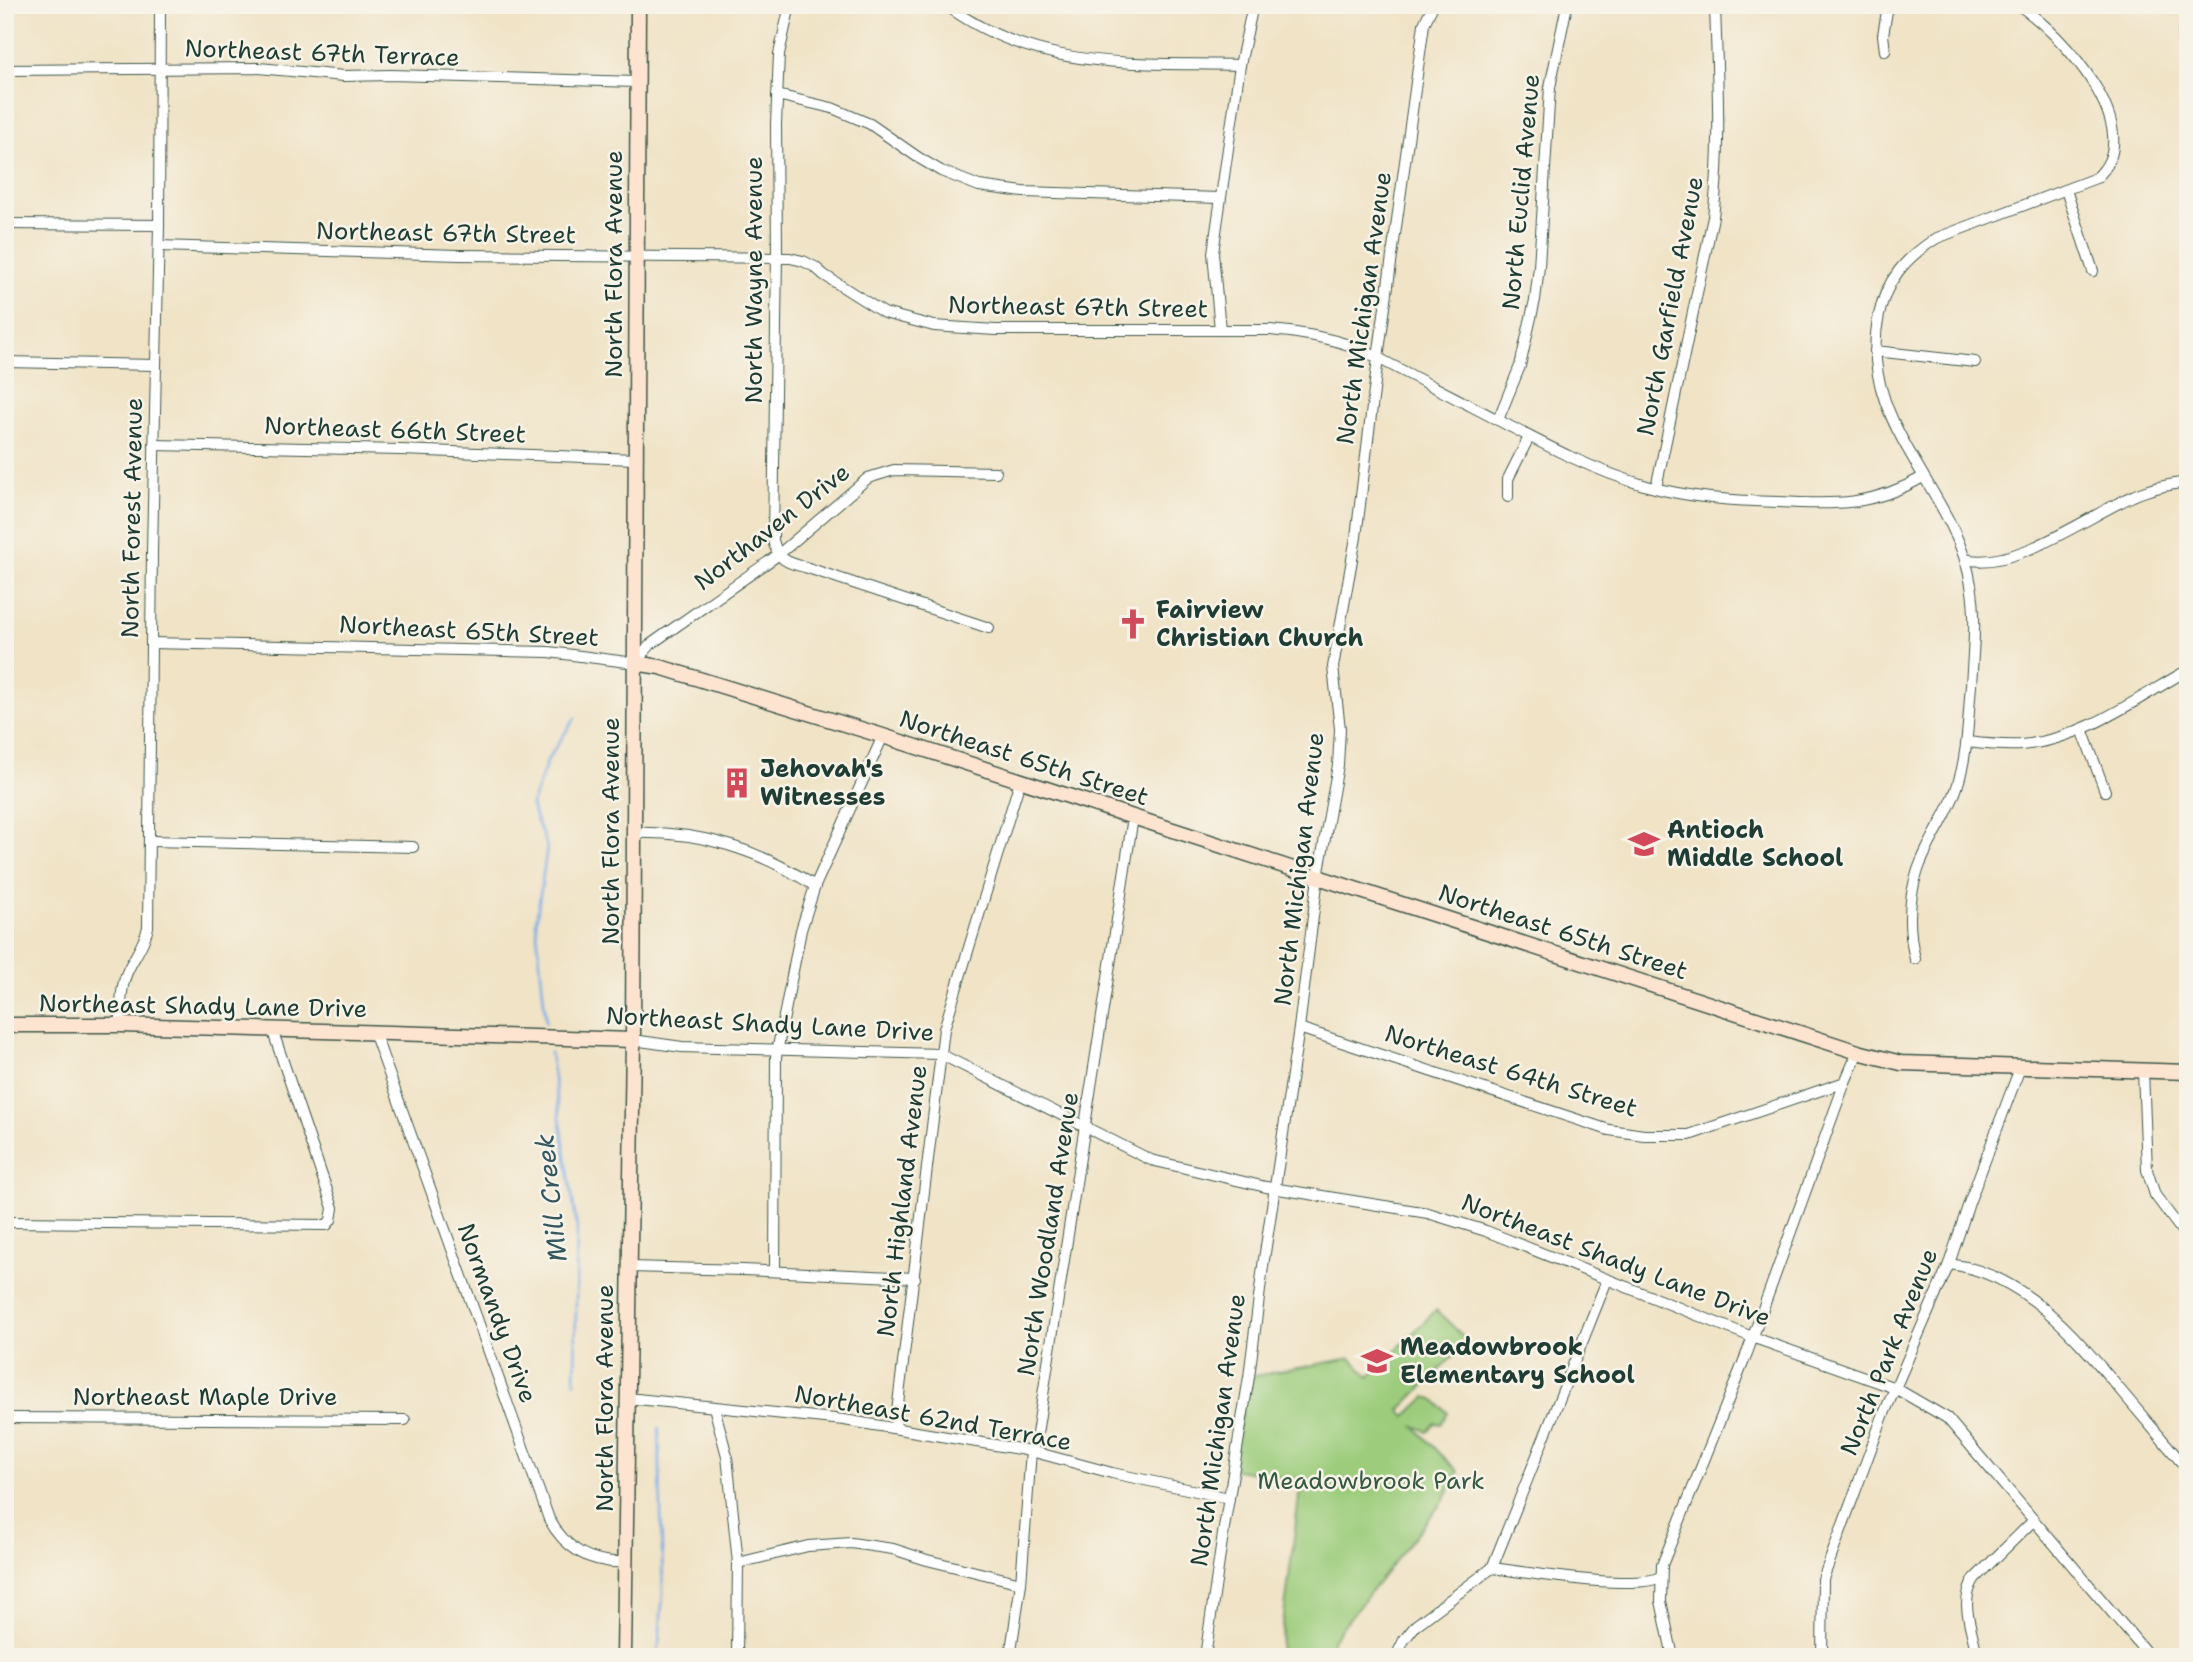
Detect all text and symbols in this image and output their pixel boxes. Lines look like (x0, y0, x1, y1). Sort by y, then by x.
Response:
street label: Northeast 67th Terrace (184, 32, 460, 74)
street label: North Euclid Avenue (1495, 73, 1547, 311)
street label: North Flora Avenue (598, 150, 630, 378)
street label: North Wayne Avenue (738, 156, 770, 404)
street label: North Michigan Avenue (1329, 169, 1399, 447)
street label: North Garfield Avenue (1629, 174, 1711, 438)
street label: Northeast 67th Street (316, 215, 576, 251)
street label: Northeast 67th Street (948, 289, 1208, 325)
street label: North Forest Avenue (114, 397, 150, 639)
street label: Northeast 66th Street (263, 409, 527, 451)
street label: Northaven Drive (688, 456, 856, 598)
place label: Fairview Christian Church (1156, 594, 1364, 654)
church icon: Fairview Christian Church (1116, 607, 1150, 641)
street label: Northeast 65th Street (338, 608, 600, 654)
street label: Northeast 65th Street (895, 703, 1153, 813)
street label: North Flora Avenue (595, 717, 627, 945)
street label: North Michigan Avenue (1266, 730, 1332, 1008)
place label: Jehovah's Witnesses (760, 753, 885, 813)
building icon: Jehovah's Witnesses (720, 766, 754, 800)
place label: Antioch Middle School (1667, 814, 1843, 874)
school or university icon: Antioch Middle School (1627, 827, 1661, 861)
street label: Northeast 65th Street (1434, 877, 1692, 987)
street label: Northeast Shady Lane Drive (38, 987, 368, 1025)
street label: Northeast Shady Lane Drive (605, 999, 935, 1049)
street label: Northeast 64th Street (1381, 1017, 1641, 1125)
street label: North Highland Avenue (869, 1063, 935, 1339)
street label: North Woodland Avenue (1010, 1090, 1086, 1378)
water label: Mill Creek (526, 1132, 575, 1264)
street label: Northeast Shady Lane Drive (1457, 1186, 1775, 1334)
street label: Normandy Drive (450, 1219, 544, 1407)
street label: North Park Avenue (1833, 1244, 1945, 1460)
street label: North Flora Avenue (589, 1284, 621, 1512)
street label: North Michigan Avenue (1183, 1291, 1253, 1569)
place label: Meadowbrook Elementary School (1400, 1331, 1635, 1391)
school or university icon: Meadowbrook Elementary School (1360, 1344, 1394, 1378)
street label: Northeast 62nd Terrace (792, 1378, 1074, 1458)
street label: Northeast Maple Drive (72, 1381, 338, 1413)
park label: Meadowbrook Park (1257, 1465, 1485, 1497)

